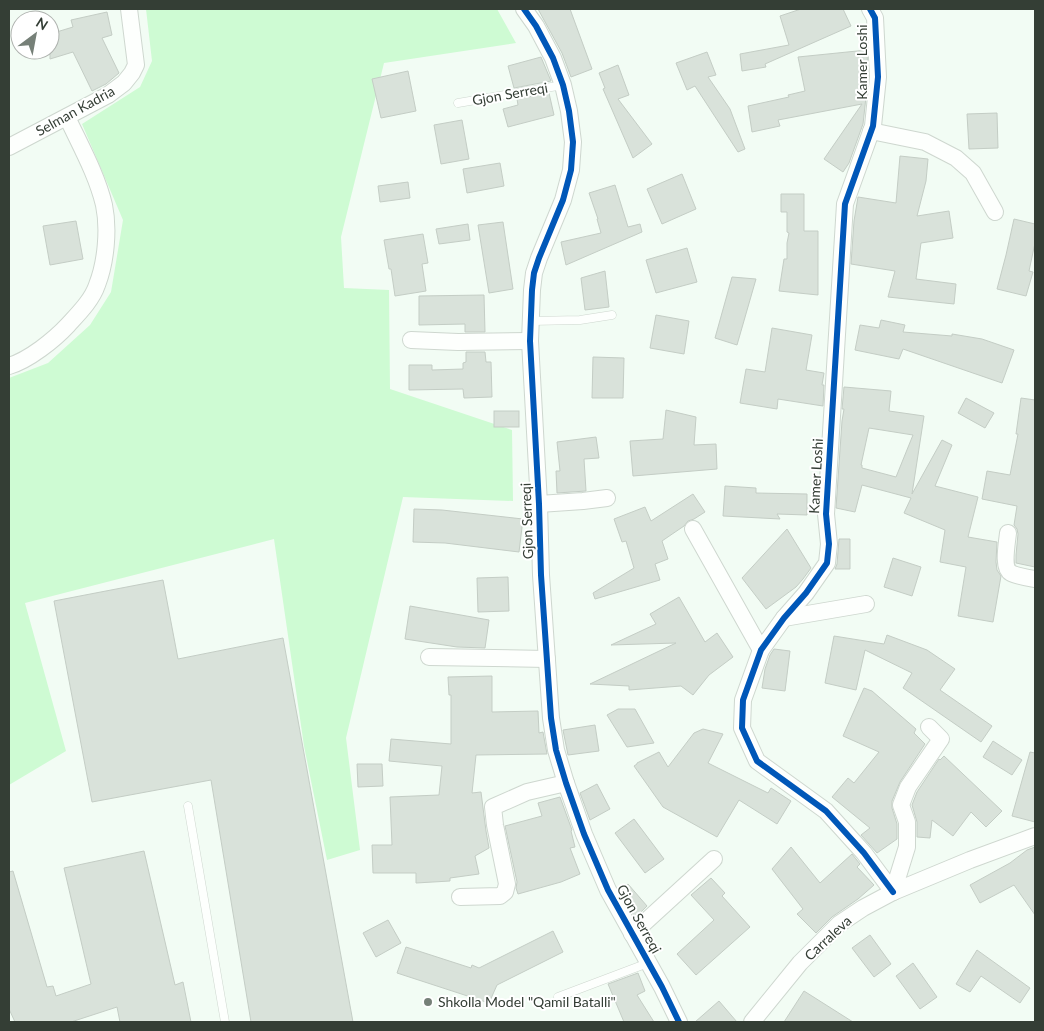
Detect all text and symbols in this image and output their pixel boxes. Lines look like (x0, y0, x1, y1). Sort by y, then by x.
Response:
north arrow (10, 10, 60, 60)
text: N (33, 13, 51, 34)
street label: Kamer Loshi (853, 24, 870, 100)
street label: Gjon Serreqi (471, 79, 549, 109)
street label: Selman Kadria (32, 82, 117, 139)
street label: Kamer Loshi (805, 438, 826, 514)
street label: Gjon Serreqi (517, 483, 536, 559)
street label: Gjon Serreqi (614, 881, 665, 956)
street label: Carraleva (801, 912, 855, 964)
place label: Shkolla Model "Qamil Batalli" (438, 993, 616, 1010)
marker: Shkolla Model "Qamil Batalli" (422, 996, 434, 1008)

